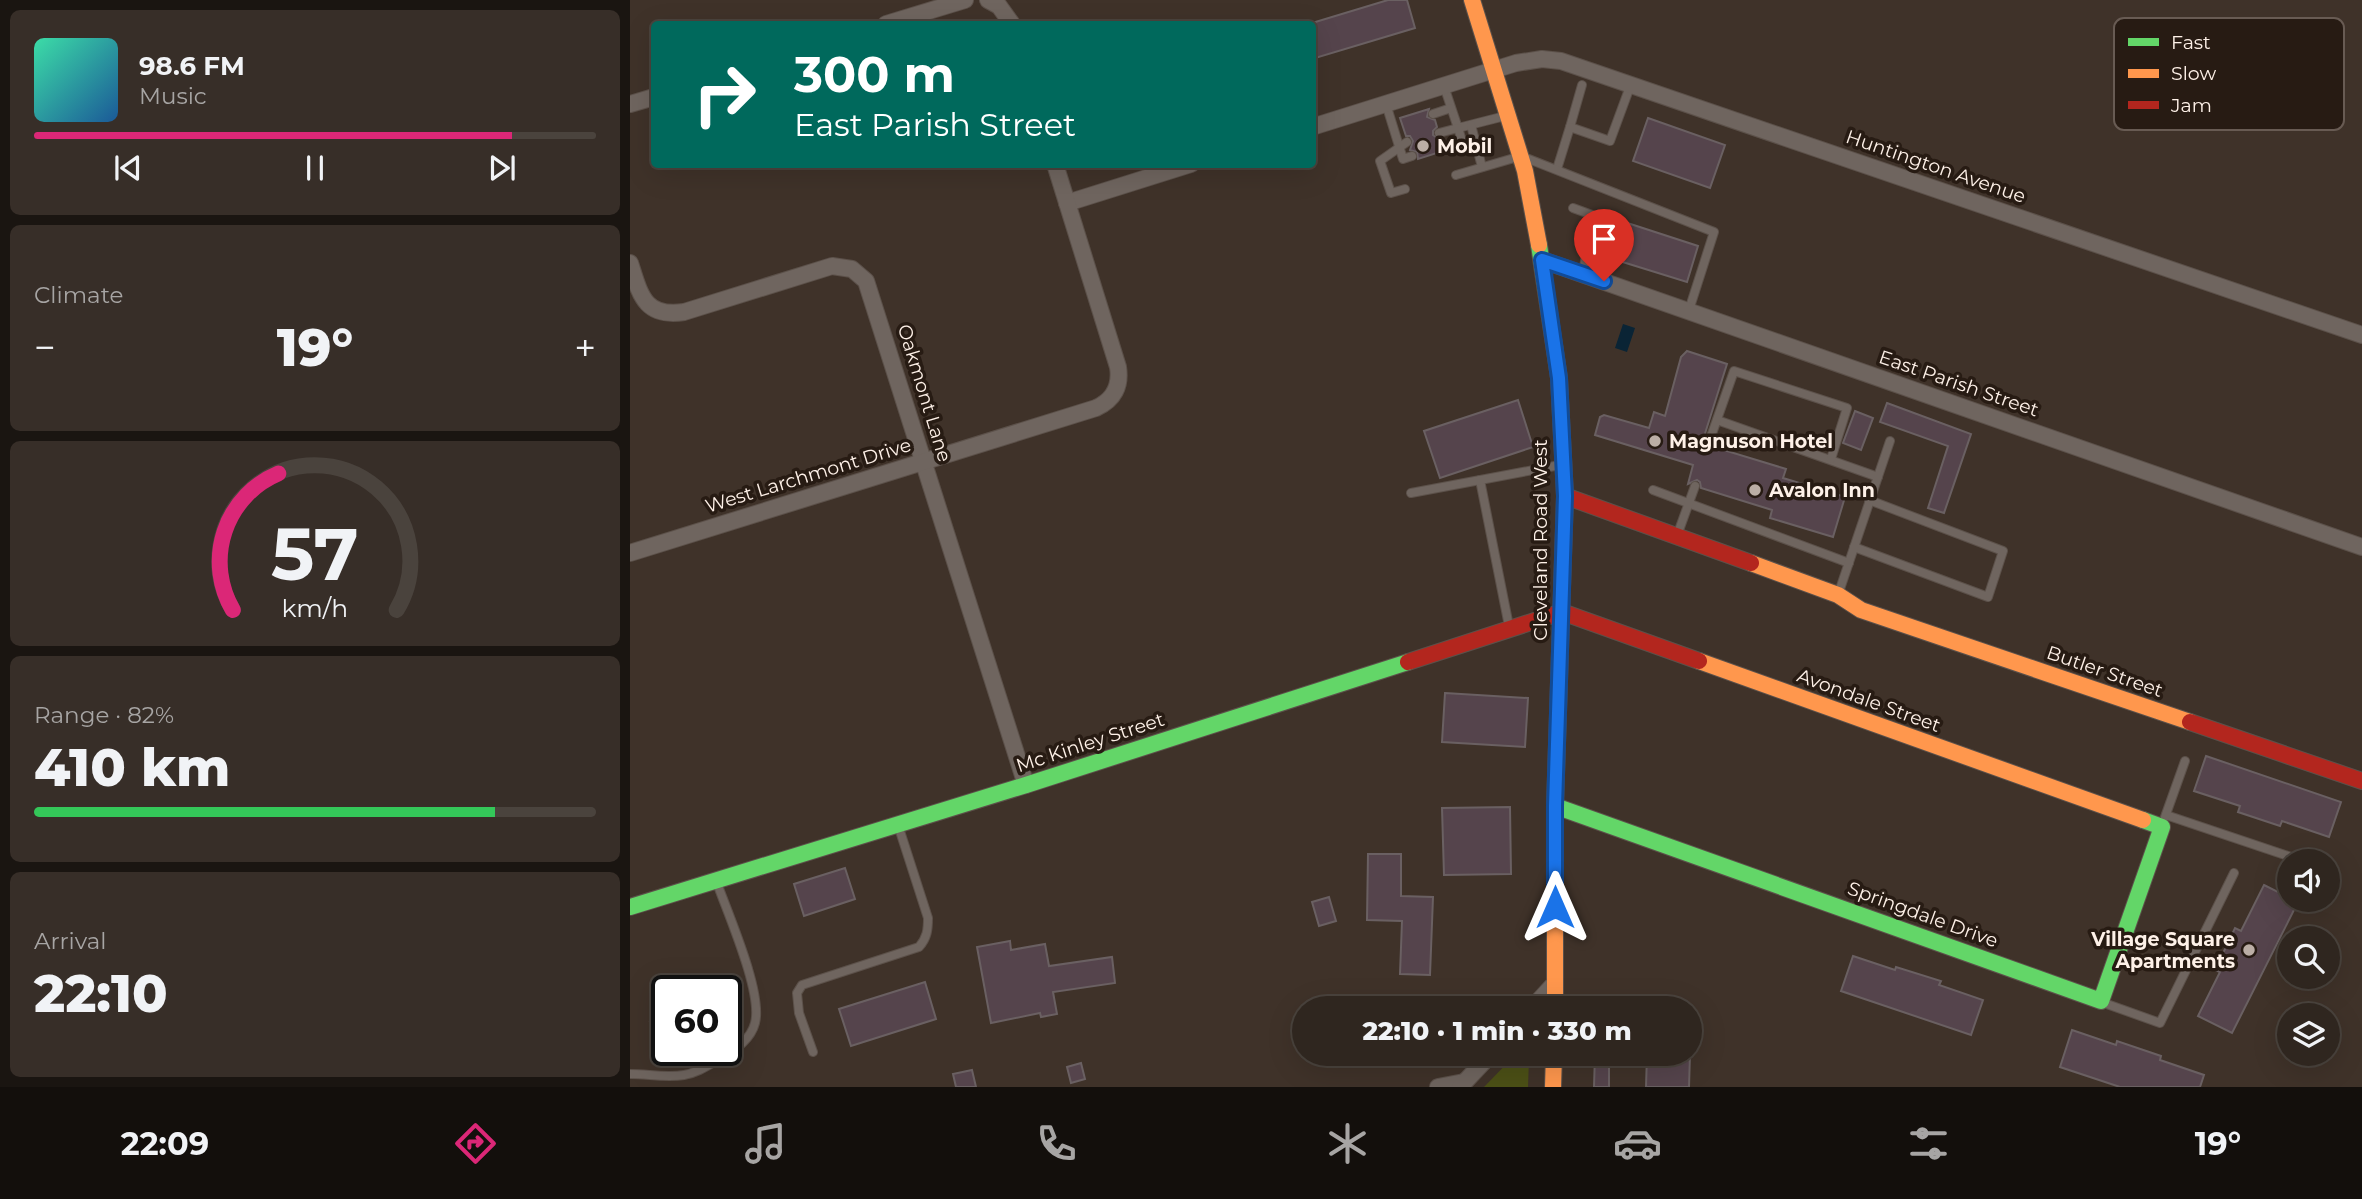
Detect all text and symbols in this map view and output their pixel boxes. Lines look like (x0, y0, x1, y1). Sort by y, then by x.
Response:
legend (2114, 18, 2344, 130)
text: Fast (2171, 31, 2211, 54)
text: 300 m (794, 45, 955, 104)
icon: right (679, 49, 770, 140)
text: 98.6 FM (139, 50, 245, 82)
text: Slow (2171, 62, 2216, 85)
text: Music (139, 82, 207, 110)
text: Jam (2170, 94, 2212, 117)
text: East Parish Street (794, 105, 1076, 144)
street label: Huntington Avenue (1843, 125, 2029, 208)
place label: Mobil (1437, 135, 1492, 158)
marker: Mobil (1415, 138, 1431, 154)
icon: previous (109, 149, 147, 187)
icon: pause (296, 149, 334, 187)
icon: next (483, 149, 521, 187)
pin (1574, 209, 1634, 281)
icon: arrive (1585, 220, 1623, 258)
text: Climate (34, 281, 123, 309)
text: 19° (277, 316, 353, 379)
street label: Oakmont Lane (893, 322, 956, 465)
text: − (34, 324, 56, 371)
text: + (574, 324, 596, 371)
street label: East Parish Street (1876, 345, 2042, 422)
place label: Magnuson Hotel (1669, 430, 1833, 453)
street label: West Larchmont Drive (702, 433, 914, 518)
marker: Magnuson Hotel (1647, 433, 1663, 449)
street label: Cleveland Road West (1529, 439, 1552, 641)
place label: Avalon Inn (1768, 479, 1875, 502)
marker: Avalon Inn (1747, 482, 1763, 498)
text: 57 (271, 510, 359, 598)
text: km/h (282, 592, 348, 622)
street label: Butler Street (2044, 641, 2166, 702)
street label: Avondale Street (1794, 664, 1944, 737)
text: Range · 82% (34, 701, 174, 729)
street label: Mc Kinley Street (1013, 708, 1167, 777)
text: 410 km (34, 736, 230, 799)
map controls (2277, 849, 2340, 1066)
button: sound (2277, 849, 2340, 912)
position arrow (1518, 870, 1592, 944)
street label: Springdale Drive (1844, 877, 2001, 952)
button: search (2277, 926, 2340, 989)
text: Arrival (34, 927, 107, 955)
place label: Village Square Apartments (2090, 928, 2235, 973)
marker: Village Square Apartments (2241, 942, 2257, 958)
text: 22:10 (34, 962, 168, 1025)
speed limit sign: 60 (651, 975, 742, 1066)
button: layers (2277, 1003, 2340, 1066)
text: 22:10 · 1 min · 330 m (1362, 1015, 1632, 1047)
icon: directions (451, 1119, 500, 1168)
icon: music (741, 1119, 790, 1168)
icon: phone (1032, 1119, 1081, 1168)
icon: climate (1323, 1119, 1372, 1168)
icon: car (1613, 1119, 1662, 1168)
icon: filters (1904, 1119, 1953, 1168)
text: 22:09 (121, 1124, 209, 1163)
text: 19° (2195, 1124, 2241, 1163)

